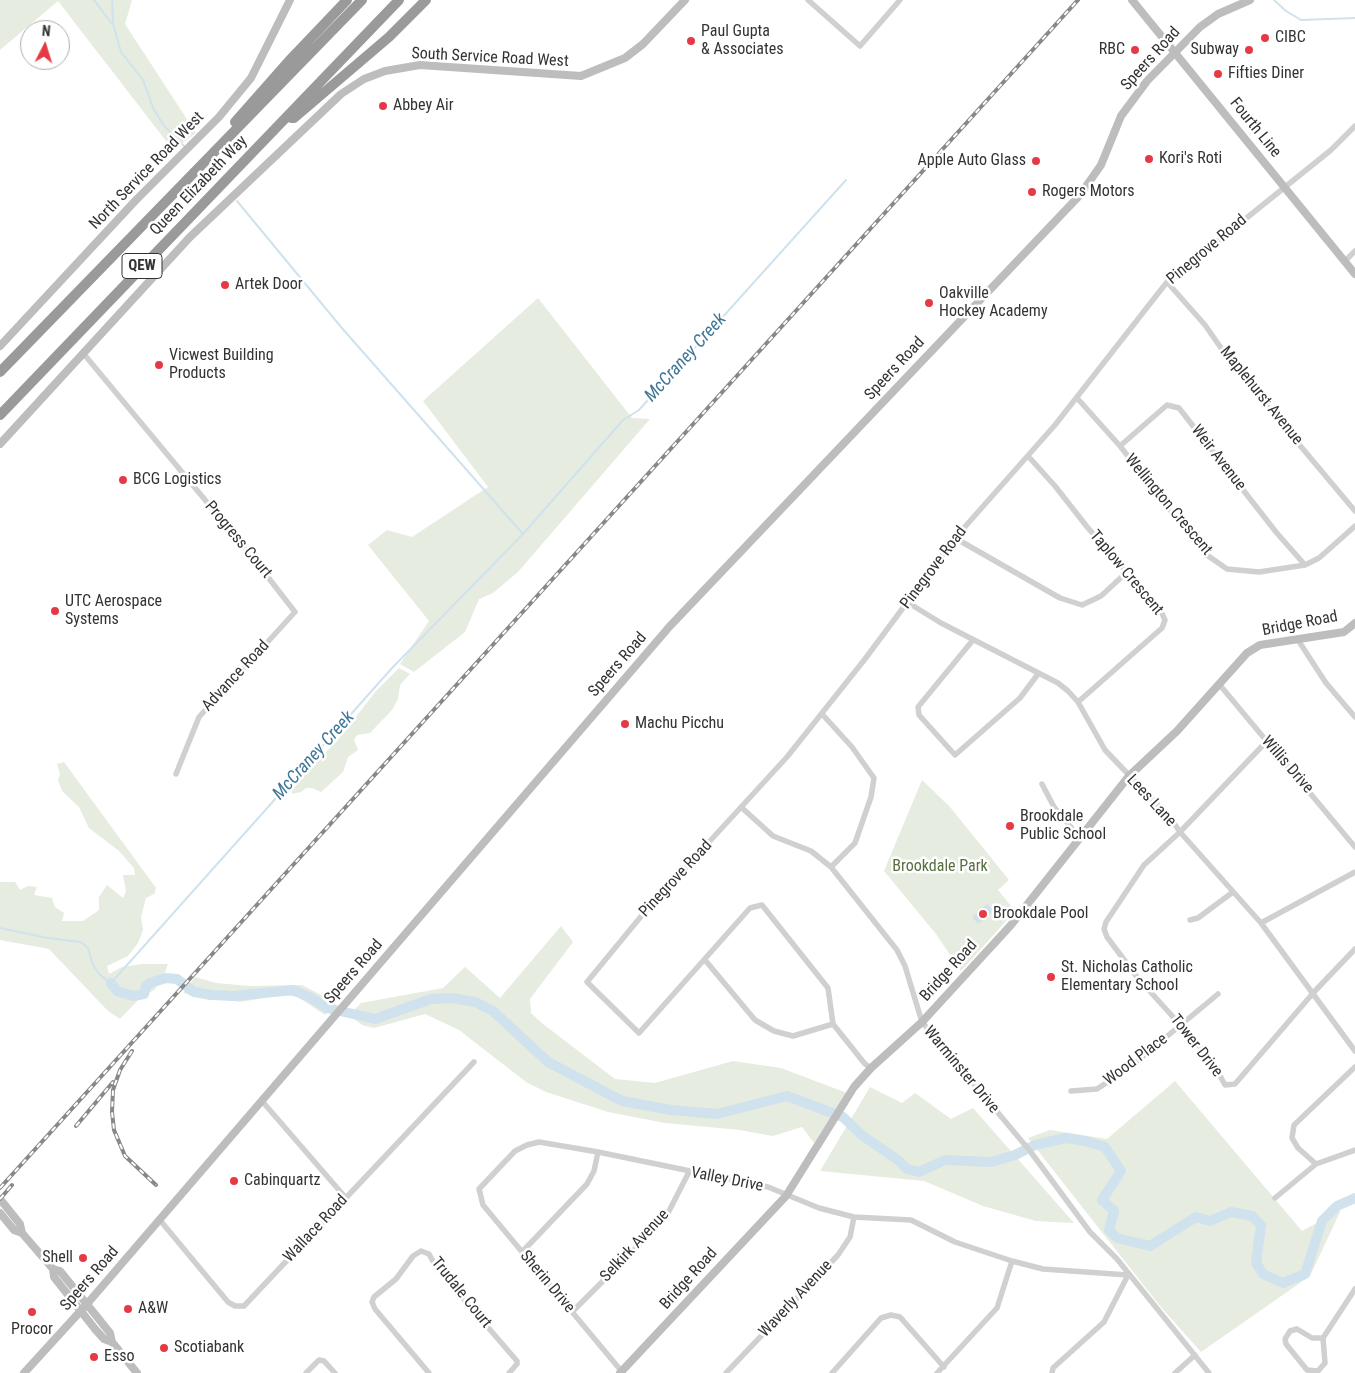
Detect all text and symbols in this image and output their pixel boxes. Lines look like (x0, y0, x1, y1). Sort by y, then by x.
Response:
north arrow (20, 20, 70, 70)
place label: Paul Gupta & Associates (701, 22, 783, 60)
text: N (41, 23, 51, 39)
street label: Speers Road (1117, 23, 1185, 95)
place label: CIBC (1275, 28, 1306, 48)
marker: CIBC (1259, 32, 1271, 44)
marker: Paul Gupta & Associates (685, 35, 697, 47)
place label: RBC (1099, 40, 1125, 60)
place label: Subway (1190, 40, 1239, 60)
street label: South Service Road West (411, 44, 569, 72)
marker: RBC (1129, 44, 1141, 56)
marker: Subway (1243, 44, 1255, 56)
place label: Fifties Diner (1228, 64, 1304, 84)
marker: Fifties Diner (1212, 68, 1224, 80)
street label: Fourth Line (1225, 94, 1285, 162)
place label: Abbey Air (393, 96, 454, 116)
marker: Abbey Air (377, 100, 389, 112)
street label: North Service Road West (86, 108, 208, 234)
street label: Queen Elizabeth Way (146, 132, 252, 240)
place label: Kori's Roti (1159, 149, 1222, 169)
place label: Apple Auto Glass (918, 151, 1026, 171)
marker: Kori's Roti (1143, 153, 1155, 165)
marker: Apple Auto Glass (1030, 155, 1042, 167)
place label: Rogers Motors (1042, 182, 1135, 202)
marker: Rogers Motors (1026, 186, 1038, 198)
street label: Pinegrove Road (1163, 211, 1251, 289)
road number: QEW (122, 254, 162, 278)
place label: Artek Door (235, 275, 303, 295)
marker: Artek Door (219, 279, 231, 291)
place label: Oakville Hockey Academy (939, 284, 1048, 322)
marker: Oakville Hockey Academy (923, 297, 935, 309)
water label: McCraney Creek (641, 309, 731, 407)
street label: Speers Road (861, 334, 929, 404)
street label: Maplehurst Avenue (1215, 343, 1307, 449)
place label: Vicwest Building Products (169, 346, 274, 384)
marker: Vicwest Building Products (153, 359, 165, 371)
street label: Weir Avenue (1187, 421, 1249, 495)
street label: Wellington Crescent (1120, 451, 1216, 559)
place label: BCG Logistics (133, 470, 222, 490)
marker: BCG Logistics (117, 474, 129, 486)
street label: Progress Court (200, 498, 276, 582)
street label: Pinegrove Road (897, 523, 971, 613)
street label: Taplow Crescent (1085, 527, 1167, 619)
place label: UTC Aerospace Systems (65, 592, 162, 630)
marker: UTC Aerospace Systems (49, 605, 61, 617)
street label: Bridge Road (1261, 607, 1339, 641)
street label: Speers Road (585, 629, 651, 701)
street label: Advance Road (198, 637, 274, 715)
water label: McCraney Creek (269, 707, 359, 805)
place label: Machu Picchu (635, 714, 724, 734)
marker: Machu Picchu (619, 718, 631, 730)
street label: Willis Drive (1257, 732, 1317, 798)
street label: Lees Lane (1122, 771, 1180, 831)
place label: Brookdale Public School (1020, 807, 1106, 845)
marker: Brookdale Public School (1004, 820, 1016, 832)
street label: Pinegrove Road (635, 836, 717, 922)
park label: Brookdale Park (892, 857, 988, 877)
place label: Brookdale Pool (993, 904, 1089, 924)
marker: Brookdale Pool (977, 908, 989, 920)
street label: Speers Road (321, 936, 387, 1008)
street label: Bridge Road (916, 936, 982, 1006)
place label: St. Nicholas Catholic Elementary School (1061, 958, 1193, 996)
marker: St. Nicholas Catholic Elementary School (1045, 971, 1057, 983)
street label: Tower Drive (1166, 1011, 1226, 1081)
street label: Warminster Drive (919, 1022, 1003, 1118)
street label: Wood Place (1100, 1030, 1172, 1090)
street label: Valley Drive (689, 1164, 765, 1196)
place label: Cabinquartz (244, 1171, 320, 1191)
marker: Cabinquartz (228, 1175, 240, 1187)
street label: Wallace Road (280, 1191, 352, 1267)
street label: Selkirk Avenue (597, 1206, 673, 1286)
street label: Speers Road (57, 1243, 123, 1315)
street label: Bridge Road (656, 1244, 722, 1314)
street label: Sherin Drive (515, 1247, 579, 1317)
place label: Shell (42, 1248, 73, 1268)
marker: Shell (77, 1252, 89, 1264)
street label: Trudale Court (427, 1254, 495, 1332)
street label: Waverly Avenue (755, 1256, 837, 1342)
place label: A&W (138, 1299, 168, 1319)
marker: A&W (122, 1303, 134, 1315)
marker: Procor (26, 1306, 38, 1318)
place label: Procor (11, 1320, 53, 1340)
place label: Scotiabank (174, 1338, 244, 1358)
marker: Scotiabank (158, 1342, 170, 1354)
place label: Esso (104, 1347, 135, 1367)
marker: Esso (88, 1351, 100, 1363)

